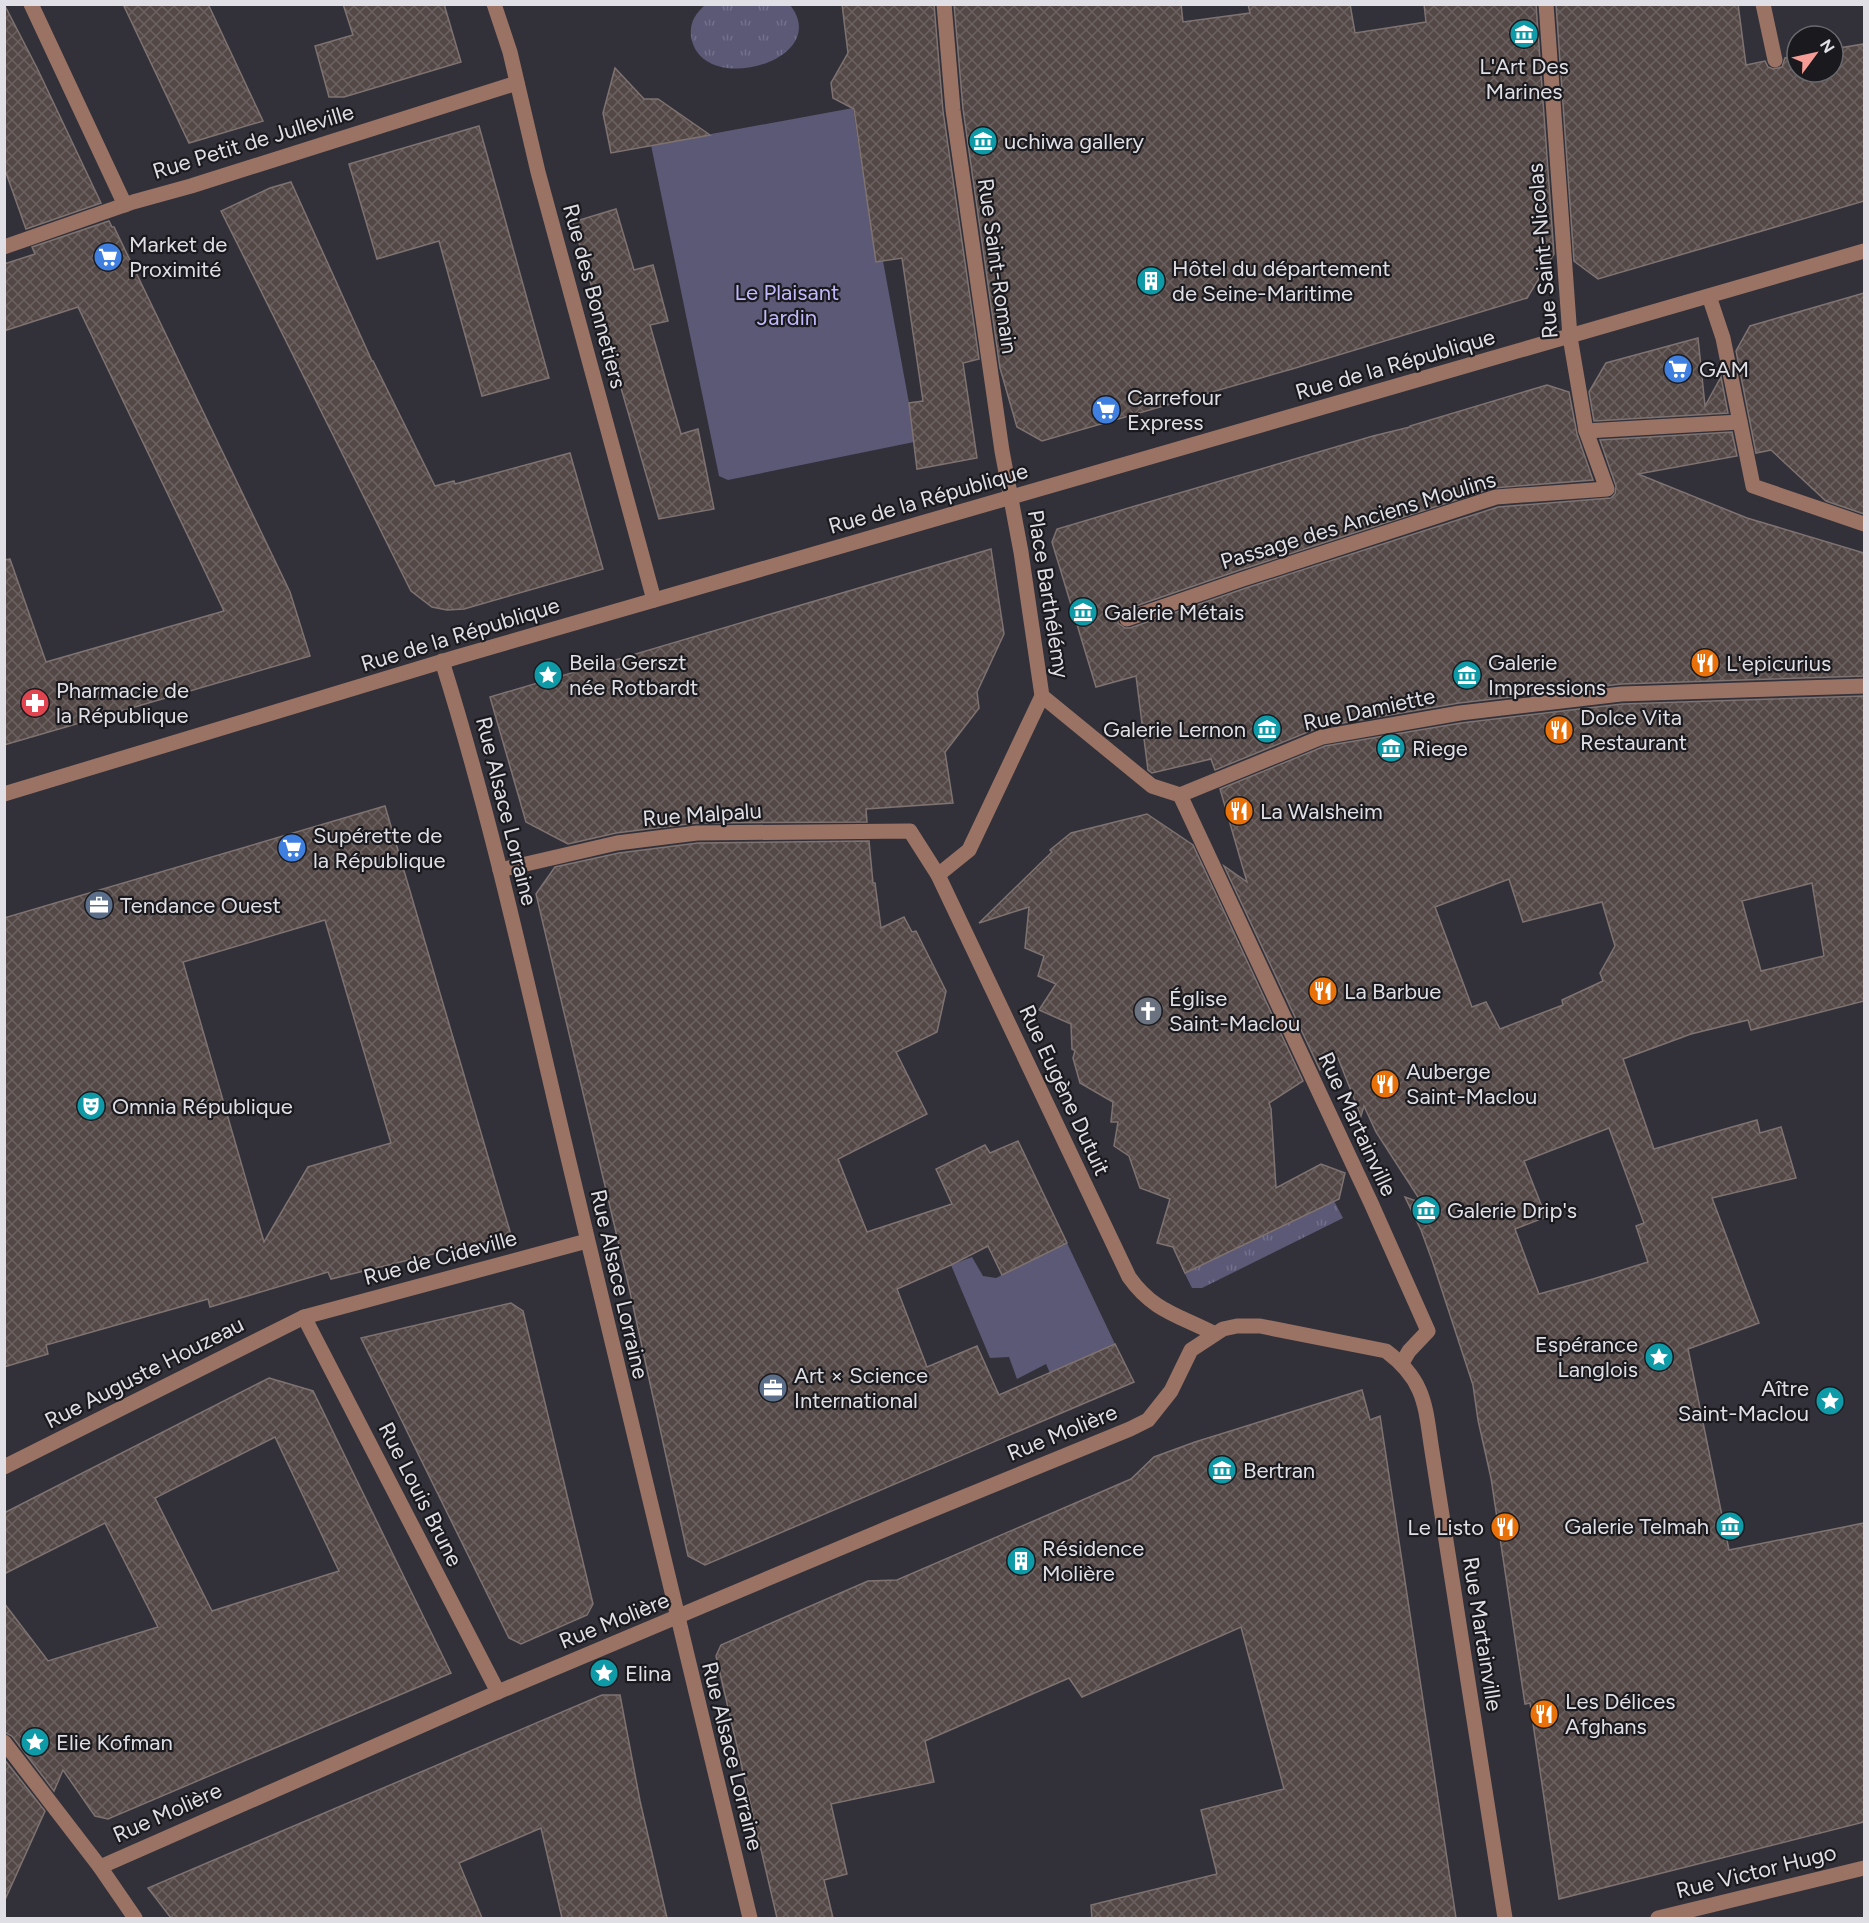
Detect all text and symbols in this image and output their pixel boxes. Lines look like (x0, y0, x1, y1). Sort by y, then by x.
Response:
museum icon: L'Art Des Marines (1508, 18, 1540, 50)
north arrow (1785, 24, 1845, 84)
text: N (1816, 36, 1838, 56)
place label: L'Art Des Marines (1479, 53, 1569, 105)
street label: Rue Petit de Julleville (149, 98, 357, 185)
museum icon: uchiwa gallery (967, 125, 999, 157)
place label: uchiwa gallery (1004, 128, 1144, 155)
street label: Rue Saint-Nicolas (1521, 162, 1564, 340)
street label: Rue Saint-Romain (972, 177, 1023, 356)
street label: Rue des Bonnetiers (557, 201, 632, 391)
place label: Market de Proximité (129, 231, 227, 283)
supermarket icon: Market de Proximité (92, 241, 124, 273)
place label: Hôtel du département de Seine-Maritime (1172, 255, 1391, 307)
building icon: Hôtel du département de Seine-Maritime (1135, 265, 1167, 297)
park label: Le Plaisant Jardin (735, 279, 839, 331)
street label: Rue de la République (1292, 323, 1498, 406)
supermarket icon: GAM (1662, 353, 1694, 385)
place label: GAM (1699, 356, 1749, 383)
place label: Carrefour Express (1127, 384, 1222, 436)
supermarket icon: Carrefour Express (1090, 394, 1122, 426)
street label: Rue de la République (825, 457, 1031, 540)
street label: Passage des Anciens Moulins (1217, 466, 1499, 575)
street label: Place Barthélémy (1022, 508, 1075, 681)
street label: Rue de la République (358, 591, 563, 678)
museum icon: Galerie Métais (1067, 596, 1099, 628)
place label: Galerie Métais (1104, 599, 1244, 626)
restaurant icon: L'epicurius (1689, 647, 1721, 679)
place label: Beila Gerszt née Rotbardt (569, 649, 698, 701)
place label: Galerie Impressions (1488, 649, 1606, 701)
place label: L'epicurius (1726, 650, 1831, 677)
place icon: Beila Gerszt née Rotbardt (532, 659, 564, 691)
museum icon: Galerie Impressions (1451, 659, 1483, 691)
place label: Pharmacie de la République (56, 677, 189, 729)
street label: Rue Damiette (1301, 682, 1438, 737)
pharmacy icon: Pharmacie de la République (19, 687, 51, 719)
place label: Dolce Vita Restaurant (1580, 704, 1687, 756)
museum icon: Galerie Lernon (1251, 713, 1283, 745)
street label: Rue Alsace Lorraine (470, 714, 543, 908)
restaurant icon: Dolce Vita Restaurant (1543, 714, 1575, 746)
place label: Galerie Lernon (1103, 716, 1246, 743)
museum icon: Riege (1375, 732, 1407, 764)
place label: Riege (1412, 735, 1468, 762)
restaurant icon: La Walsheim (1223, 795, 1255, 827)
street label: Rue Malpalu (641, 797, 763, 832)
place label: La Walsheim (1260, 798, 1383, 825)
place label: Supérette de la République (313, 822, 445, 874)
supermarket icon: Supérette de la République (276, 832, 308, 864)
office icon: Tendance Ouest (83, 889, 115, 921)
place label: Tendance Ouest (120, 892, 281, 919)
restaurant icon: La Barbue (1307, 975, 1339, 1007)
place label: La Barbue (1344, 978, 1441, 1005)
place label: Église Saint-Maclou (1169, 985, 1300, 1037)
church icon: Église Saint-Maclou (1132, 995, 1164, 1027)
street label: Rue Eugène Dutuit (1013, 1001, 1116, 1180)
street label: Rue Martainville (1312, 1048, 1403, 1200)
place label: Auberge Saint-Maclou (1406, 1058, 1537, 1110)
restaurant icon: Auberge Saint-Maclou (1369, 1068, 1401, 1100)
theatre icon: Omnia République (75, 1090, 107, 1122)
place label: Omnia République (112, 1093, 293, 1120)
street label: Rue Alsace Lorraine (585, 1187, 654, 1382)
museum icon: Galerie Drip's (1410, 1194, 1442, 1226)
place label: Galerie Drip's (1447, 1197, 1577, 1224)
street label: Rue de Cideville (360, 1224, 520, 1291)
street label: Rue Auguste Houzeau (40, 1311, 248, 1434)
place label: Espérance Langlois (1535, 1331, 1638, 1383)
place icon: Espérance Langlois (1643, 1341, 1675, 1373)
place label: Art × Science International (794, 1362, 928, 1414)
office icon: Art × Science International (757, 1372, 789, 1404)
place label: Aître Saint-Maclou (1678, 1375, 1809, 1427)
place icon: Aître Saint-Maclou (1814, 1385, 1846, 1417)
street label: Rue Molière (1003, 1398, 1121, 1467)
street label: Rue Louis Brune (373, 1418, 468, 1571)
museum icon: Bertran (1206, 1454, 1238, 1486)
place label: Bertran (1243, 1457, 1315, 1484)
museum icon: Galerie Telmah (1714, 1510, 1746, 1542)
restaurant icon: Le Listo (1489, 1511, 1521, 1543)
place label: Galerie Telmah (1564, 1513, 1709, 1540)
place label: Le Listo (1407, 1514, 1484, 1541)
place label: Résidence Molière (1042, 1535, 1144, 1587)
building icon: Résidence Molière (1005, 1545, 1037, 1577)
street label: Rue Martainville (1457, 1555, 1508, 1713)
street label: Rue Molière (555, 1586, 673, 1655)
place icon: Elina (588, 1657, 620, 1689)
street label: Rue Alsace Lorraine (696, 1659, 769, 1853)
place label: Elina (625, 1660, 671, 1687)
place label: Les Délices Afghans (1565, 1688, 1675, 1740)
restaurant icon: Les Délices Afghans (1528, 1698, 1560, 1730)
place icon: Elie Kofman (19, 1726, 51, 1758)
place label: Elie Kofman (56, 1729, 173, 1756)
street label: Rue Molière (109, 1776, 226, 1848)
street label: Rue Victor Hugo (1673, 1839, 1839, 1904)

